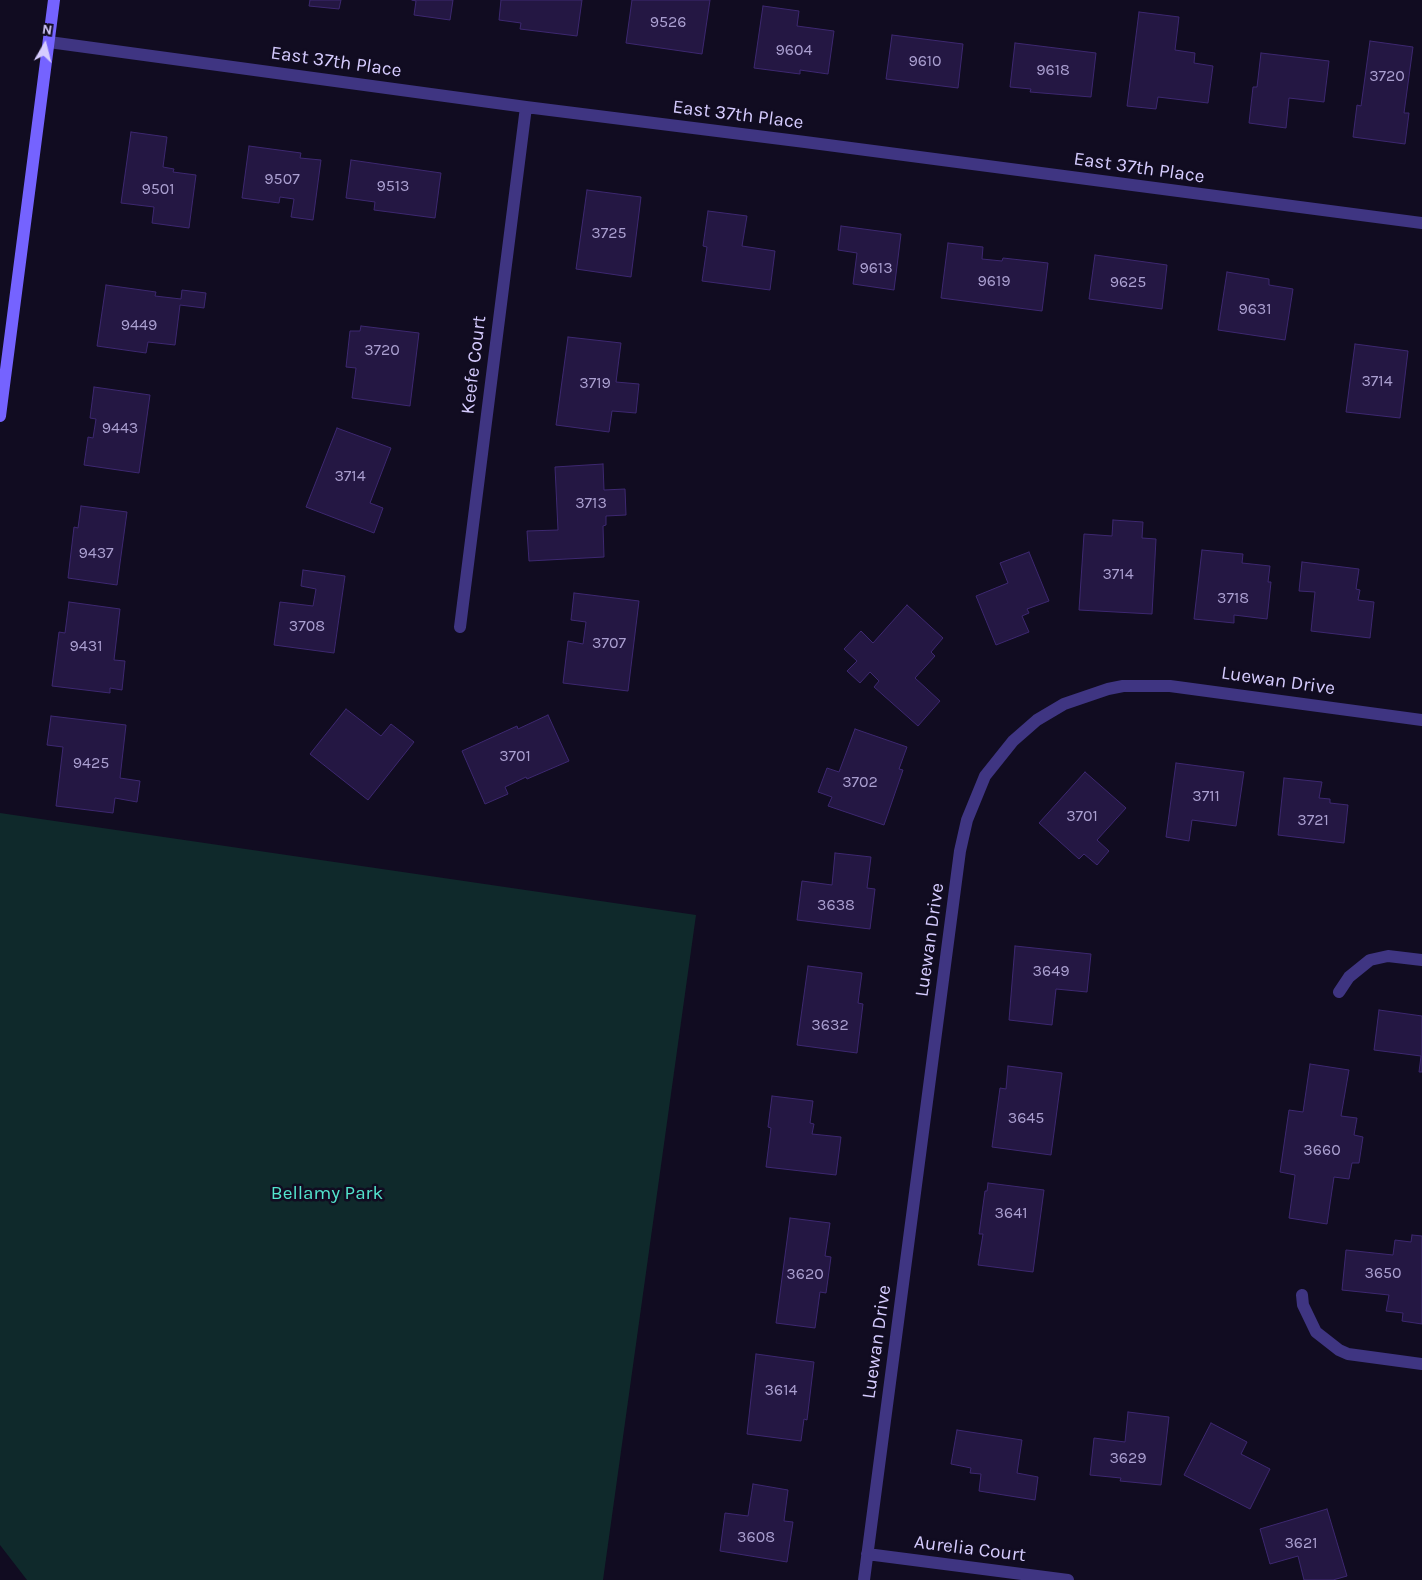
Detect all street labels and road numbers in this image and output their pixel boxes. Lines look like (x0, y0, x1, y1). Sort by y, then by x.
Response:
street label: East 37th Place (269, 42, 403, 82)
street label: East 37th Place (671, 96, 805, 134)
street label: East 37th Place (1072, 148, 1206, 188)
street label: Keefe Court (457, 314, 491, 416)
street label: Luewan Drive (1220, 662, 1336, 700)
street label: Luewan Drive (911, 882, 949, 998)
street label: Luewan Drive (858, 1284, 896, 1400)
street label: Aurelia Court (913, 1531, 1027, 1567)

